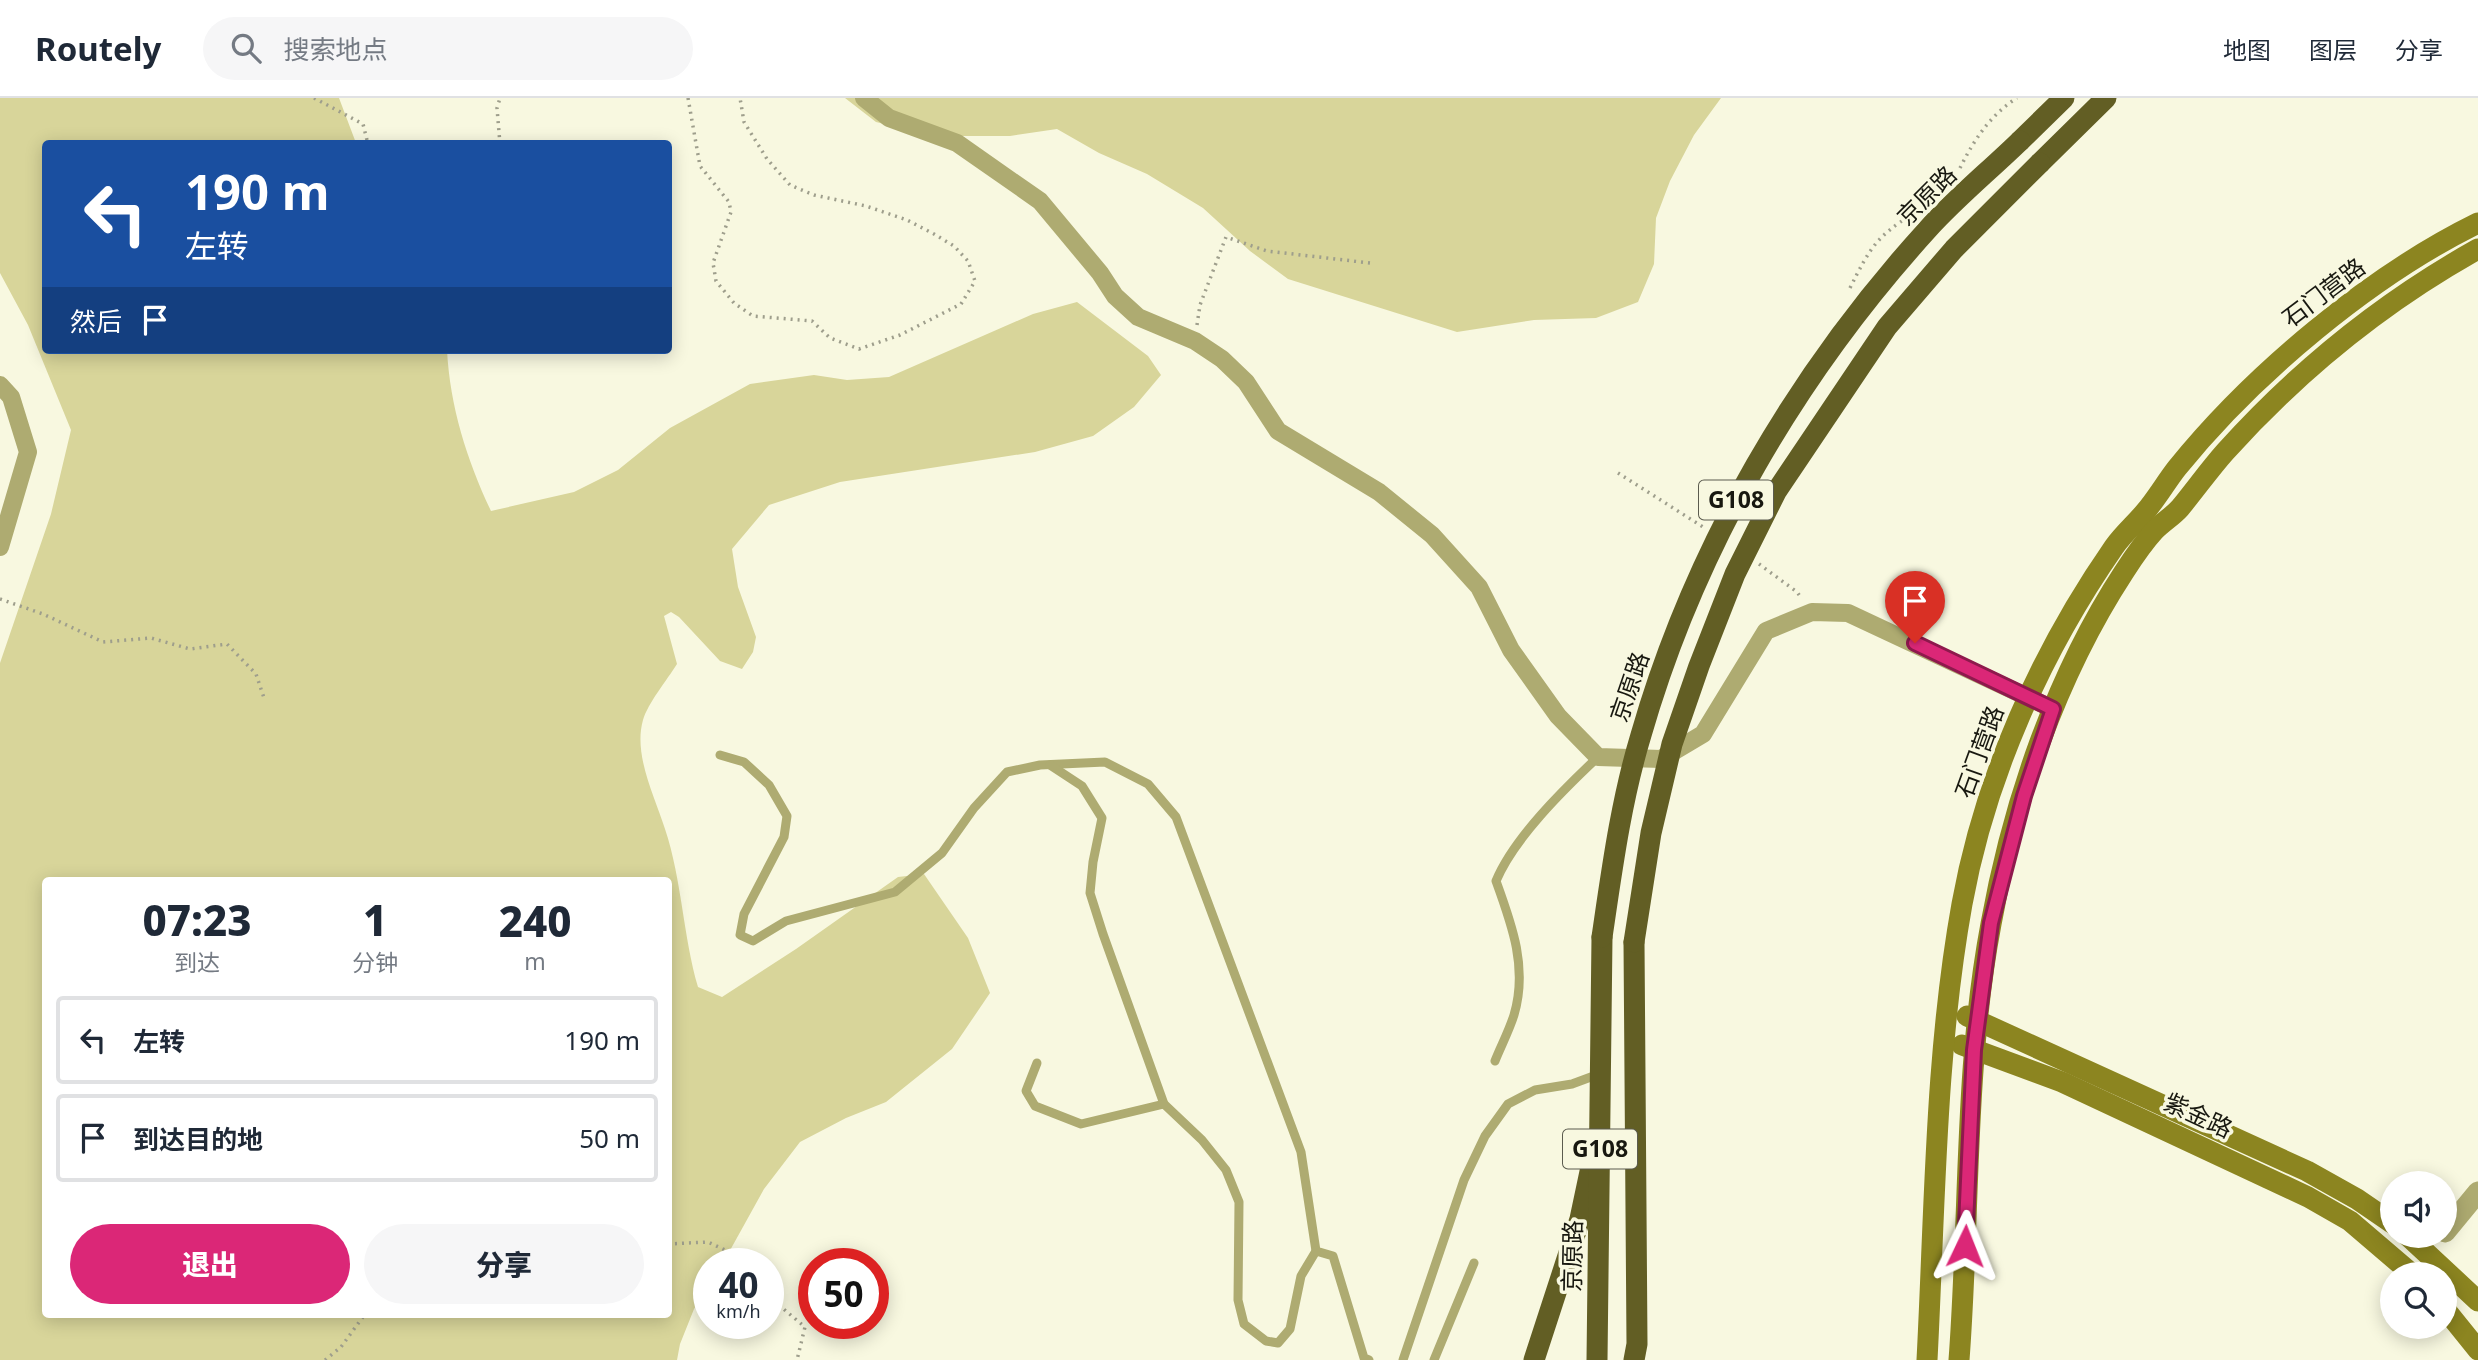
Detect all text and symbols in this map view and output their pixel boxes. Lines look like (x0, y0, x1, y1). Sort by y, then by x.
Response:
search box (203, 17, 693, 80)
text: Routely (35, 26, 161, 71)
icon: search (227, 29, 265, 67)
text: 搜索地点 (283, 31, 387, 67)
text: 地图 (2223, 33, 2271, 66)
text: 图层 (2309, 33, 2357, 66)
text: 分享 (2395, 33, 2443, 66)
text: 190 m (185, 158, 330, 224)
street label: 京原路 (1889, 158, 1963, 232)
icon: left (70, 168, 161, 259)
text: 左转 (185, 224, 249, 267)
street label: 石门营路 (2275, 250, 2371, 334)
icon: arrive (136, 301, 174, 339)
text: 然后 (70, 303, 122, 339)
road number: G108 (1699, 480, 1773, 520)
pin (1885, 571, 1945, 643)
icon: arrive (1896, 582, 1934, 620)
street label: 京原路 (1601, 647, 1656, 726)
street label: 石门营路 (1947, 701, 2011, 802)
text: 07:23 (143, 891, 252, 948)
text: 1 (363, 891, 387, 948)
text: 240 (499, 892, 571, 949)
text: m (524, 945, 546, 977)
text: 到达 (174, 946, 220, 978)
text: 分钟 (352, 946, 398, 978)
icon: left (74, 1021, 112, 1059)
text: 190 m (564, 1022, 640, 1058)
text: 左转 (133, 1023, 185, 1059)
street label: 紫金路 (2159, 1084, 2238, 1145)
icon: arrive (74, 1119, 112, 1157)
text: 50 m (579, 1120, 640, 1156)
text: 到达目的地 (133, 1121, 263, 1157)
road number: G108 (1563, 1130, 1637, 1168)
map controls (2380, 1171, 2457, 1339)
button: sound (2380, 1171, 2457, 1248)
position arrow (1928, 1209, 2002, 1283)
street label: 京原路 (1554, 1220, 1589, 1292)
button: 退出 (70, 1224, 350, 1304)
button: 分享 (364, 1224, 644, 1304)
speed limit sign: 50 (798, 1248, 889, 1339)
text: 40 (718, 1261, 759, 1308)
button: search (2380, 1262, 2457, 1339)
text: km/h (716, 1299, 761, 1323)

